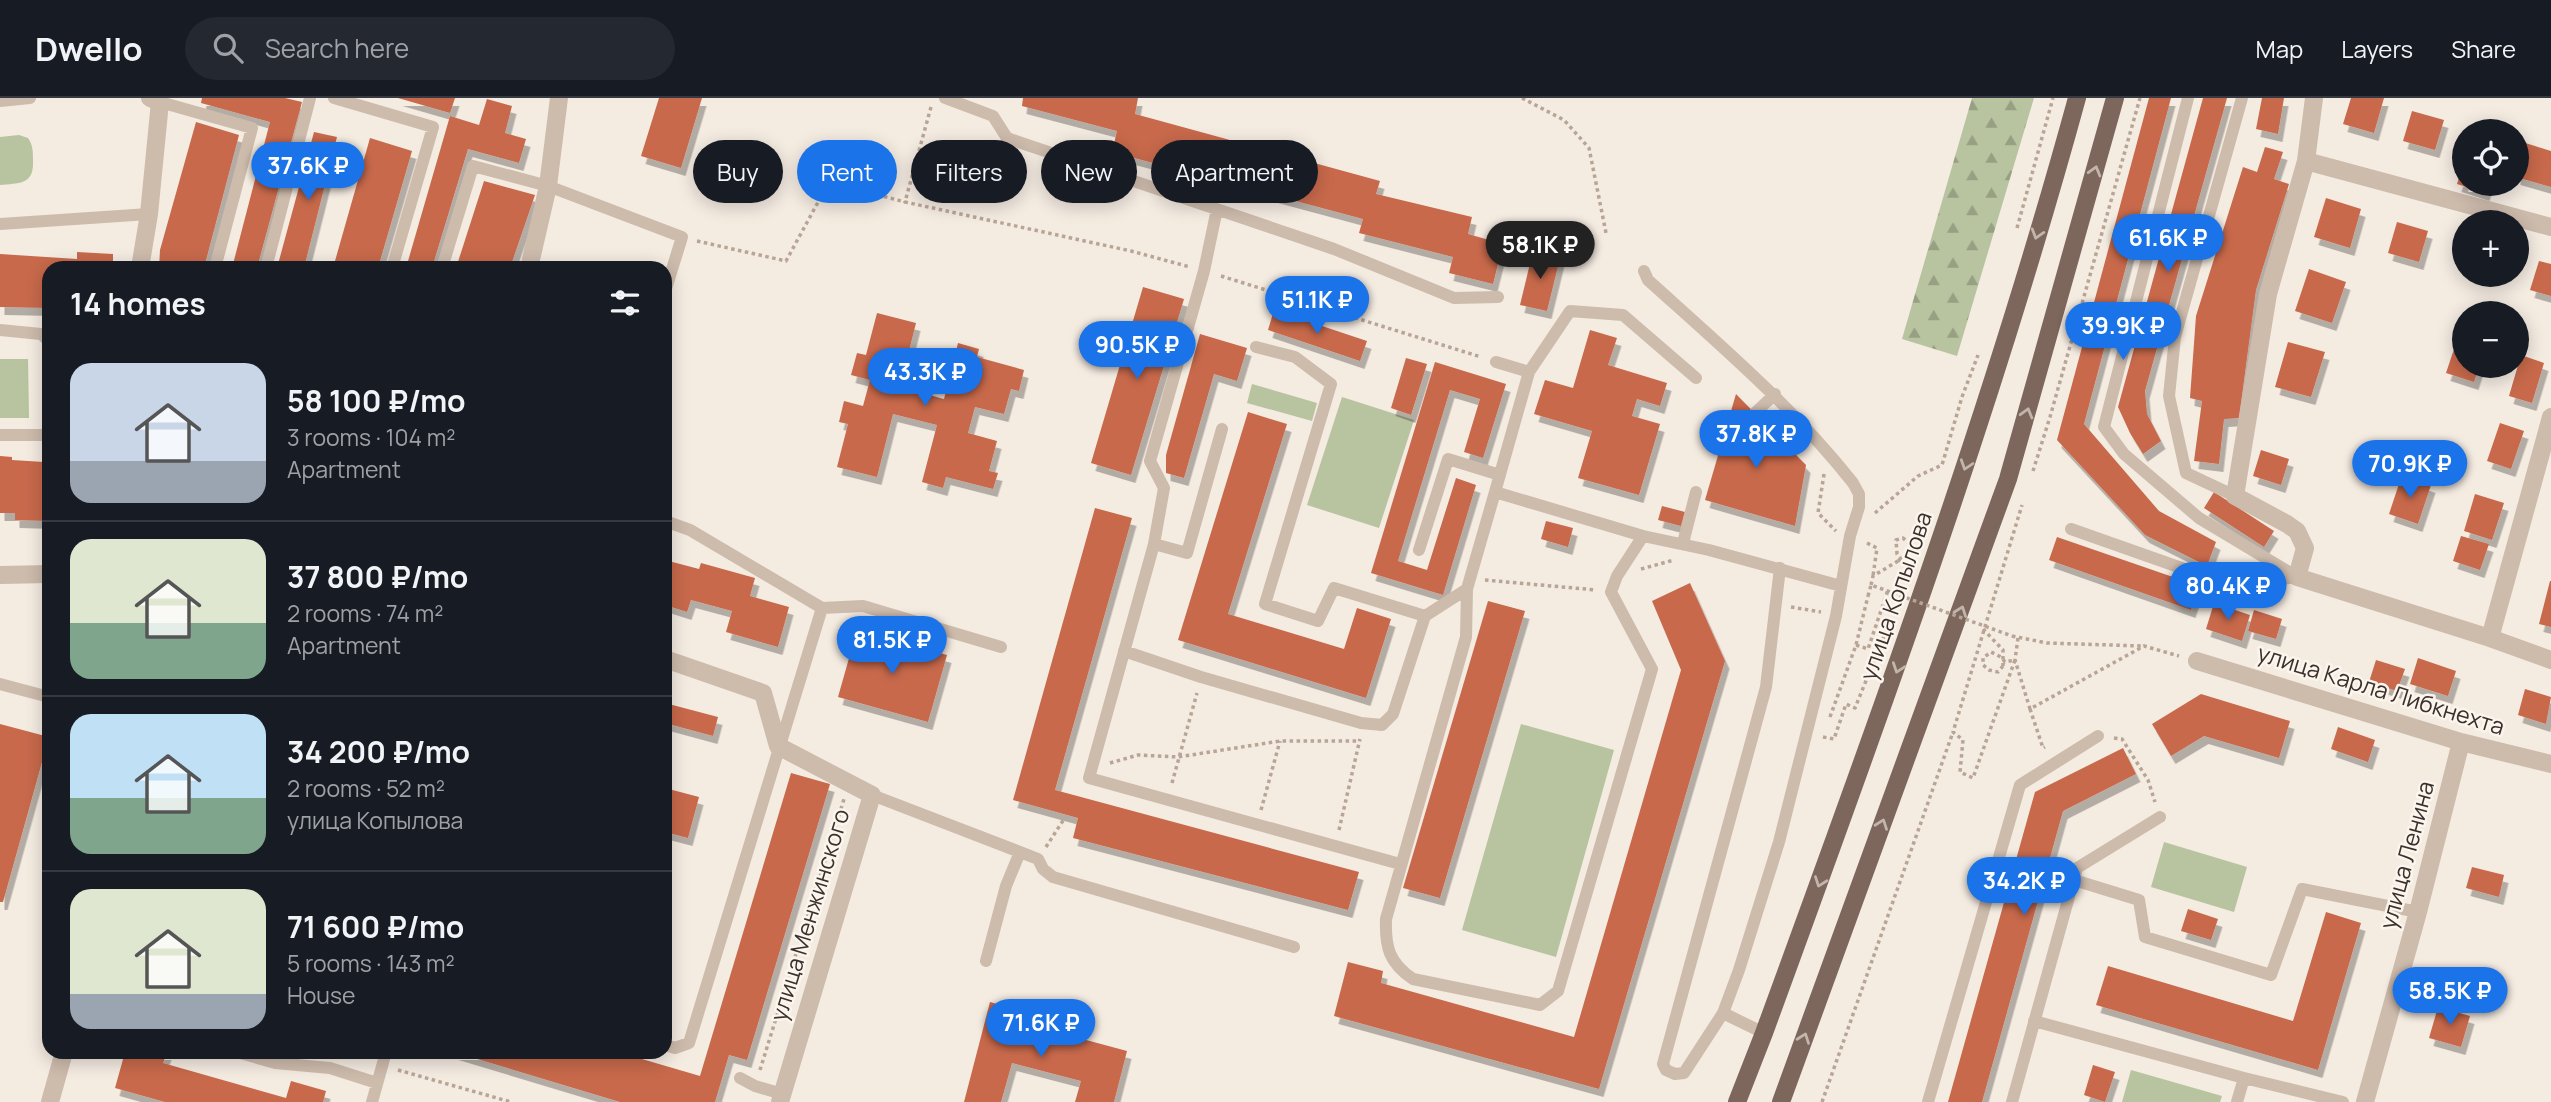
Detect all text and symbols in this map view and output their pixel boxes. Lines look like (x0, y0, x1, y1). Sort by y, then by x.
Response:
search box (185, 17, 675, 80)
text: Dwello (35, 26, 143, 71)
icon: search (209, 29, 247, 67)
text: Search here (265, 30, 409, 66)
text: Map (2256, 32, 2303, 65)
text: Layers (2341, 32, 2413, 65)
text: Share (2451, 32, 2516, 65)
map controls (2452, 119, 2529, 378)
button: locate (2452, 119, 2529, 196)
chip: Buy (693, 140, 783, 203)
chip: Rent (797, 140, 897, 203)
chip: Filters (911, 140, 1027, 203)
chip: New (1041, 140, 1137, 203)
chip: Apartment (1151, 140, 1318, 203)
pin: 37.6K ₽ (243, 142, 373, 202)
text: 37.6K ₽ (267, 149, 349, 181)
one-way arrow (2087, 165, 2101, 177)
button: + (2452, 210, 2529, 287)
pin: 61.6K ₽ (2103, 214, 2233, 274)
text: 61.6K ₽ (2128, 221, 2208, 253)
pin: 58.1K ₽ (1475, 222, 1605, 281)
text: 58.1K ₽ (1502, 228, 1578, 260)
one-way arrow (2031, 228, 2046, 240)
pin: 51.1K ₽ (1252, 276, 1382, 336)
text: 14 homes (70, 283, 206, 324)
text: 51.1K ₽ (1281, 283, 1353, 315)
icon: filters (606, 284, 644, 322)
button: − (2452, 301, 2529, 378)
pin: 39.9K ₽ (2058, 302, 2188, 362)
text: 39.9K ₽ (2081, 309, 2165, 341)
pin: 90.5K ₽ (1072, 322, 1202, 381)
text: 90.5K ₽ (1095, 328, 1179, 360)
pin: 43.3K ₽ (860, 348, 990, 408)
text: 43.3K ₽ (884, 355, 966, 387)
text: 58 100 ₽/mo (287, 380, 465, 421)
icon: home (126, 391, 210, 475)
one-way arrow (2019, 407, 2033, 419)
pin: 37.8K ₽ (1691, 410, 1821, 470)
text: 37.8K ₽ (1715, 417, 1797, 449)
text: 3 rooms · 104 m² (287, 421, 455, 453)
pin: 70.9K ₽ (2345, 440, 2475, 500)
text: 70.9K ₽ (2368, 447, 2452, 479)
text: Apartment (287, 453, 401, 485)
one-way arrow (1960, 459, 1974, 471)
street label: улица Копылова (1851, 507, 1939, 684)
text: 37 800 ₽/mo (287, 556, 468, 597)
pin: 80.4K ₽ (2163, 562, 2293, 622)
icon: home (126, 567, 210, 651)
text: 80.4K ₽ (2186, 569, 2270, 601)
text: 2 rooms · 74 m² (287, 597, 443, 629)
one-way arrow (1952, 605, 1966, 617)
pin: 81.5K ₽ (827, 616, 957, 676)
text: 81.5K ₽ (853, 623, 931, 655)
text: Apartment (287, 629, 401, 661)
street label: улица Карла Либкнехта (2254, 636, 2509, 742)
one-way arrow (1892, 661, 1906, 673)
text: 34 200 ₽/mo (287, 731, 470, 772)
icon: home (126, 742, 210, 826)
text: 2 rooms · 52 m² (287, 772, 445, 804)
street label: улица Ленина (2371, 777, 2441, 932)
text: улица Копылова (287, 804, 463, 836)
street label: улица Менжинского (762, 805, 857, 1025)
one-way arrow (1874, 819, 1888, 831)
pin: 34.2K ₽ (1959, 858, 2089, 917)
text: 34.2K ₽ (1983, 864, 2065, 896)
one-way arrow (1814, 875, 1828, 887)
text: 71 600 ₽/mo (287, 906, 464, 947)
icon: home (126, 917, 210, 1001)
text: 5 rooms · 143 m² (287, 947, 455, 979)
pin: 58.5K ₽ (2385, 968, 2515, 1027)
text: 58.5K ₽ (2409, 974, 2491, 1006)
text: House (287, 979, 356, 1011)
pin: 71.6K ₽ (976, 1000, 1106, 1059)
text: 71.6K ₽ (1002, 1006, 1080, 1038)
one-way arrow (1796, 1032, 1810, 1044)

